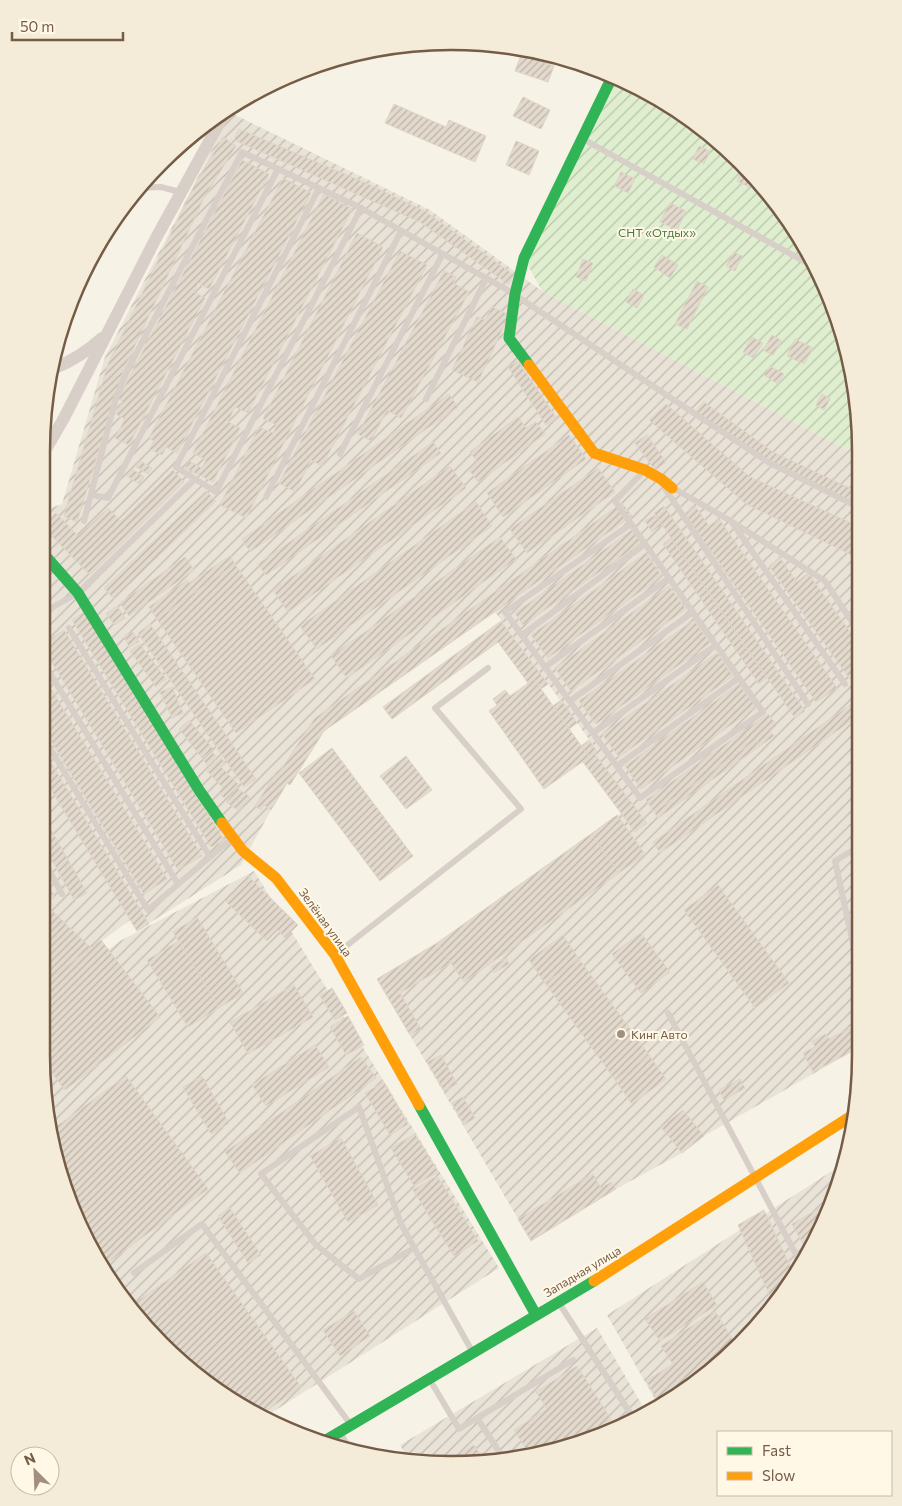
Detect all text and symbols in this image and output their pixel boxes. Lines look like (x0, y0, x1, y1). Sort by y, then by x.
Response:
scale bar (12, 10, 124, 42)
text: 50 m (20, 17, 54, 35)
park label: СНТ «Отдых» (618, 225, 696, 239)
street label: Зелёная улица (297, 885, 355, 959)
place label: Кинг Авто (631, 1027, 688, 1041)
marker: Кинг Авто (615, 1028, 627, 1040)
street label: Западная улица (541, 1242, 623, 1300)
legend (717, 1431, 892, 1496)
text: Fast (762, 1441, 791, 1459)
north arrow (10, 1446, 60, 1496)
text: N (21, 1449, 38, 1469)
text: Slow (762, 1466, 795, 1484)

